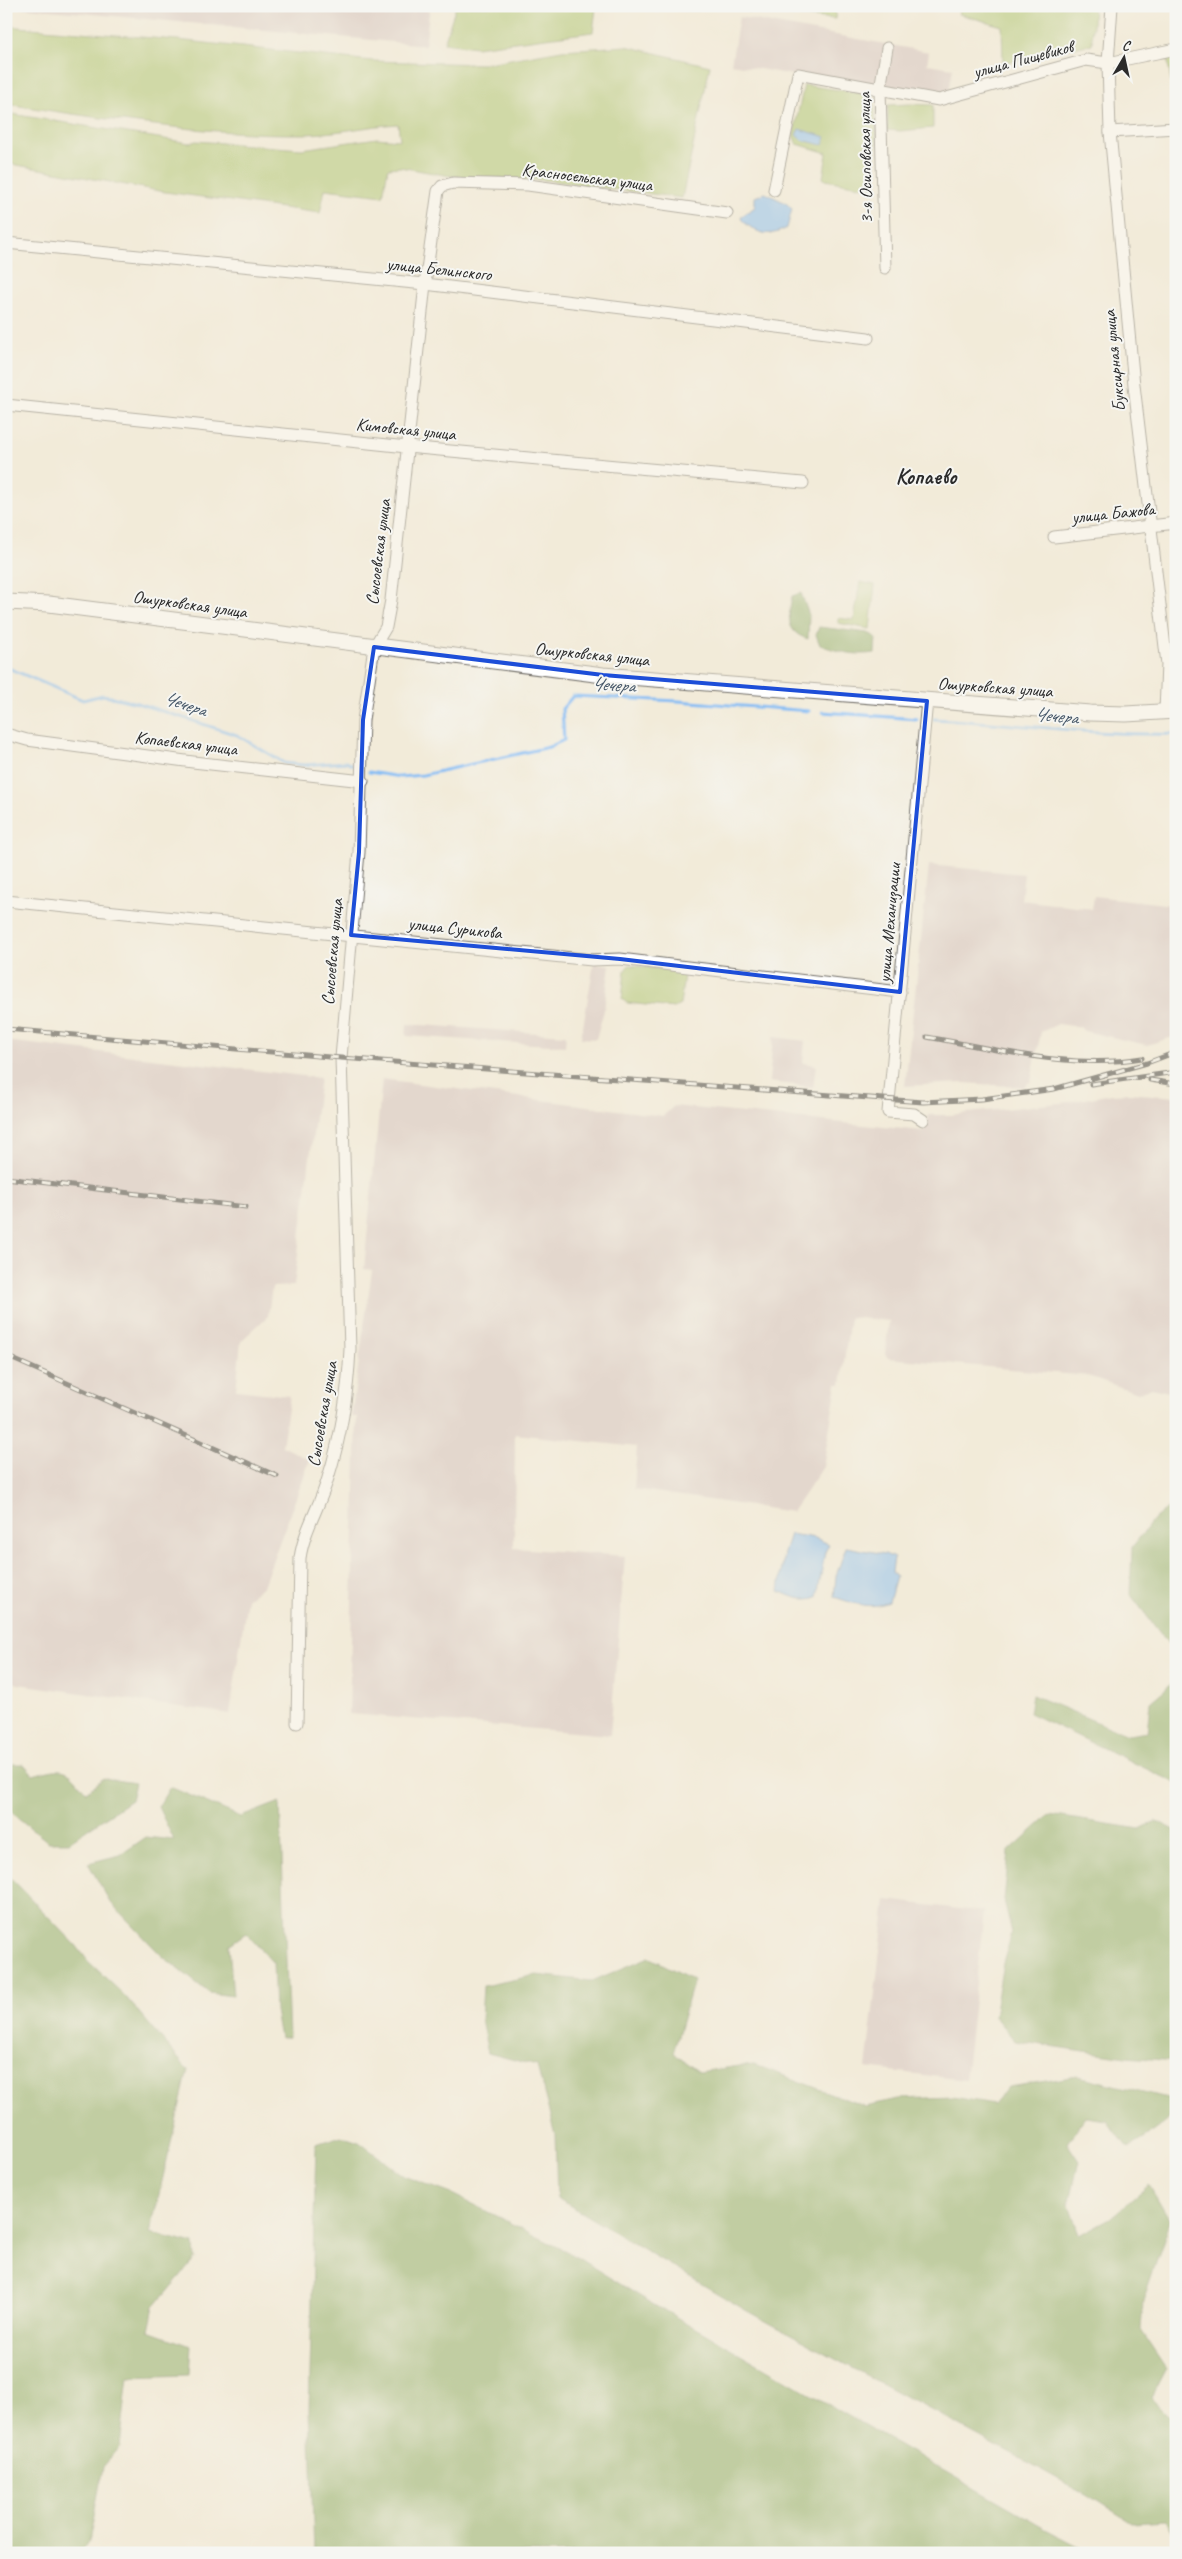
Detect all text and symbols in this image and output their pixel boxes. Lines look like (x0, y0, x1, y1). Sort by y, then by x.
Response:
north arrow (1100, 32, 1150, 82)
street label: улица Пищевиков (970, 34, 1079, 83)
text: С (1121, 37, 1133, 55)
street label: 3-я Осиповская улица (853, 90, 877, 224)
street label: Красносельская улица (521, 158, 655, 196)
street label: улица Белинского (384, 252, 494, 286)
street label: Буксирная улица (1098, 308, 1130, 413)
street label: Кимовская улица (355, 413, 458, 445)
district label: Копаево (896, 463, 958, 491)
street label: Сысоевская улица (361, 497, 396, 606)
street label: улица Бажова (1069, 498, 1157, 528)
street label: Ошурковская улица (131, 585, 250, 623)
street label: Ошурковская улица (534, 637, 652, 671)
water label: Чечера (591, 672, 638, 698)
street label: Ошурковская улица (937, 672, 1054, 702)
water label: Чечера (161, 686, 212, 723)
water label: Чечера (1033, 702, 1081, 730)
street label: Копаевская улица (134, 726, 240, 760)
street label: улица Механизации (873, 861, 906, 985)
street label: Сысоевская улица (316, 897, 348, 1006)
street label: улица Сурикова (406, 912, 504, 944)
street label: Сысоевская улица (302, 1359, 342, 1468)

